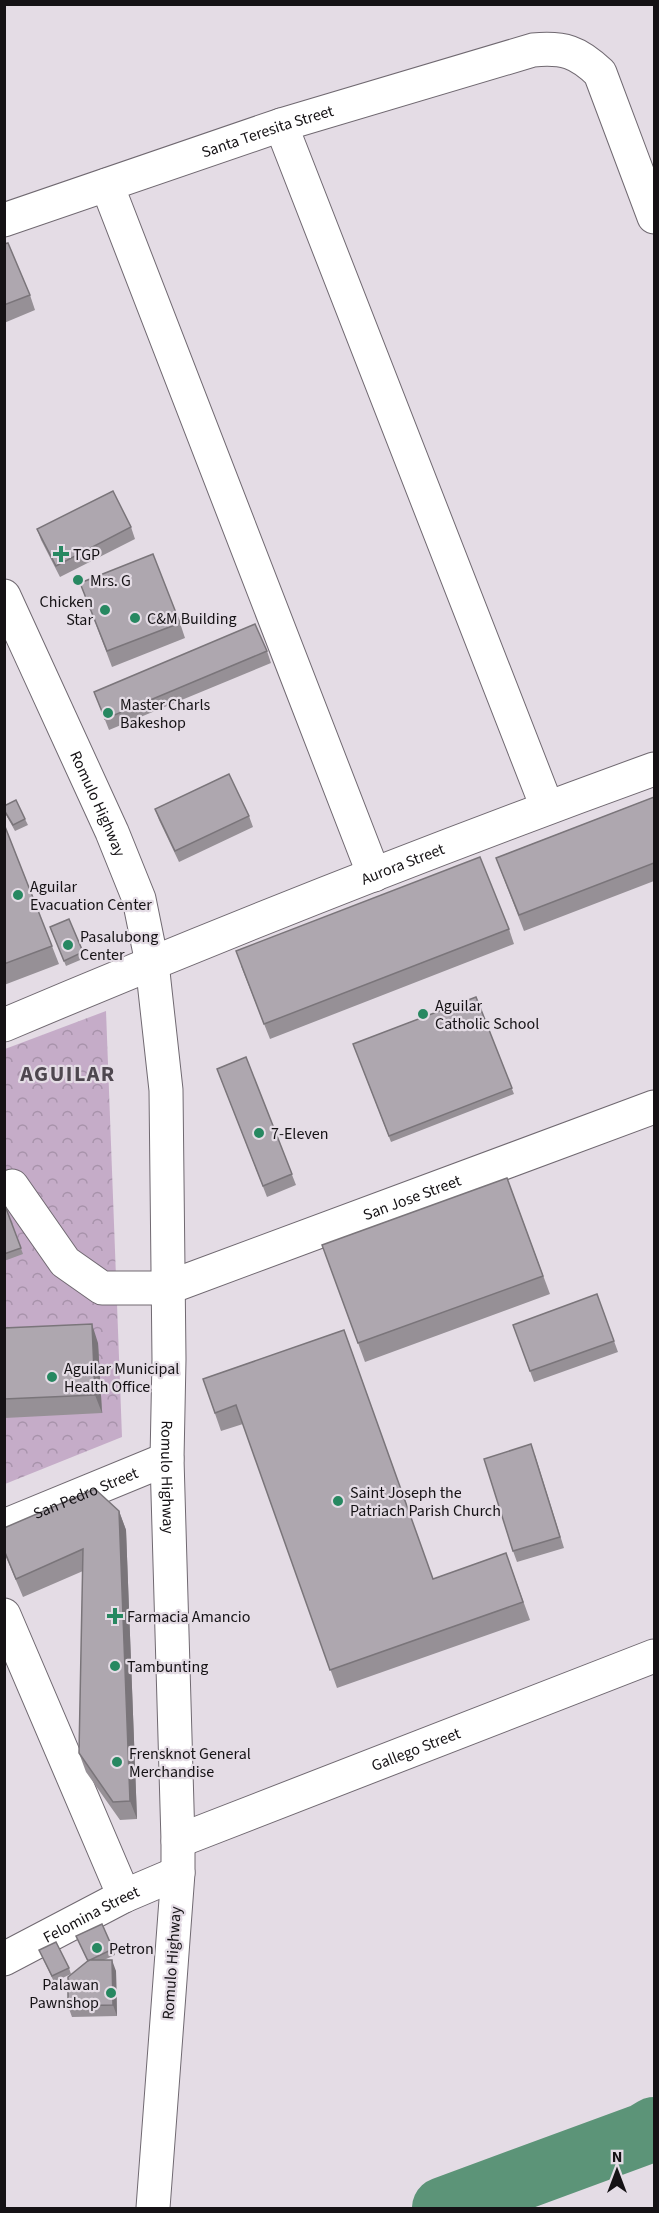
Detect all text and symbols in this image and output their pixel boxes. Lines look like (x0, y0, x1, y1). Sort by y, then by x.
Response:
street label: Santa Teresita Street (199, 100, 337, 164)
place label: TGP (73, 544, 100, 566)
marker: TGP (54, 547, 68, 561)
place label: Mrs. G (90, 570, 131, 592)
marker: Mrs. G (71, 573, 85, 587)
place label: Chicken Star (40, 591, 93, 631)
marker: Chicken Star (98, 603, 112, 617)
place label: C&M Building (147, 608, 236, 630)
marker: C&M Building (128, 611, 142, 625)
place label: Master Charls Bakeshop (120, 694, 210, 734)
marker: Master Charls Bakeshop (101, 706, 115, 720)
street label: Romulo Highway (64, 747, 131, 860)
street label: Aurora Street (358, 838, 448, 890)
place label: Aguilar Evacuation Center (30, 876, 152, 916)
marker: Aguilar Evacuation Center (11, 888, 25, 902)
place label: Pasalubong Center (80, 926, 158, 966)
marker: Pasalubong Center (61, 938, 75, 952)
place label: Aguilar Catholic School (435, 995, 539, 1035)
marker: Aguilar Catholic School (416, 1007, 430, 1021)
district label: AGUILAR (19, 1058, 116, 1090)
place label: 7-Eleven (271, 1123, 329, 1145)
marker: 7-Eleven (252, 1126, 266, 1140)
street label: San Jose Street (360, 1170, 465, 1226)
place label: Aguilar Municipal Health Office (64, 1358, 179, 1398)
marker: Aguilar Municipal Health Office (45, 1370, 59, 1384)
street label: Romulo Highway (155, 1420, 179, 1535)
street label: San Pedro Street (30, 1462, 142, 1525)
place label: Saint Joseph the Patriach Parish Church (350, 1482, 501, 1522)
marker: Saint Joseph the Patriach Parish Church (331, 1494, 345, 1508)
place label: Farmacia Amancio (127, 1606, 250, 1628)
marker: Farmacia Amancio (108, 1609, 122, 1623)
place label: Tambunting (127, 1656, 208, 1678)
marker: Tambunting (108, 1659, 122, 1673)
street label: Gallego Street (368, 1722, 464, 1777)
place label: Frensknot General Merchandise (129, 1743, 251, 1783)
marker: Frensknot General Merchandise (110, 1755, 124, 1769)
street label: Felomina Street (39, 1881, 143, 1949)
street label: Romulo Highway (157, 1905, 187, 2020)
place label: Petron (109, 1938, 154, 1960)
marker: Petron (90, 1941, 104, 1955)
place label: Palawan Pawnshop (29, 1974, 99, 2014)
marker: Palawan Pawnshop (104, 1986, 118, 2000)
north arrow (587, 2141, 647, 2201)
text: N (612, 2146, 622, 2168)

